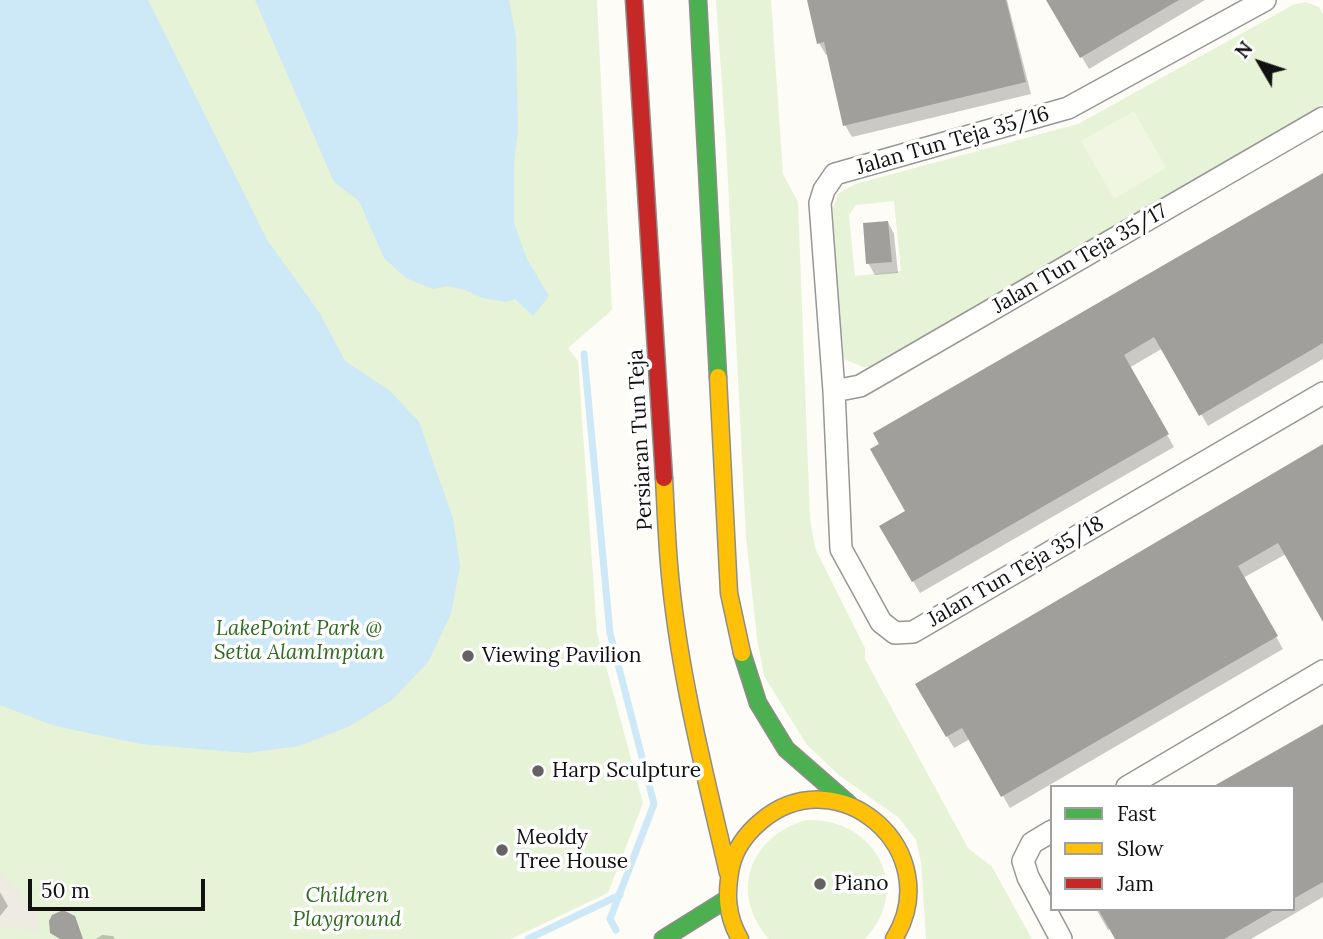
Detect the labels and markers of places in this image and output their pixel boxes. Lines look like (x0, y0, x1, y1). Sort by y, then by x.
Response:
place label: Viewing Pavilion (482, 643, 642, 669)
marker: Viewing Pavilion (460, 648, 476, 664)
place label: Harp Sculpture (552, 758, 701, 784)
marker: Harp Sculpture (530, 763, 546, 779)
place label: Meoldy Tree House (516, 825, 628, 875)
marker: Meoldy Tree House (494, 842, 510, 858)
place label: Piano (834, 871, 888, 897)
marker: Piano (812, 876, 828, 892)

